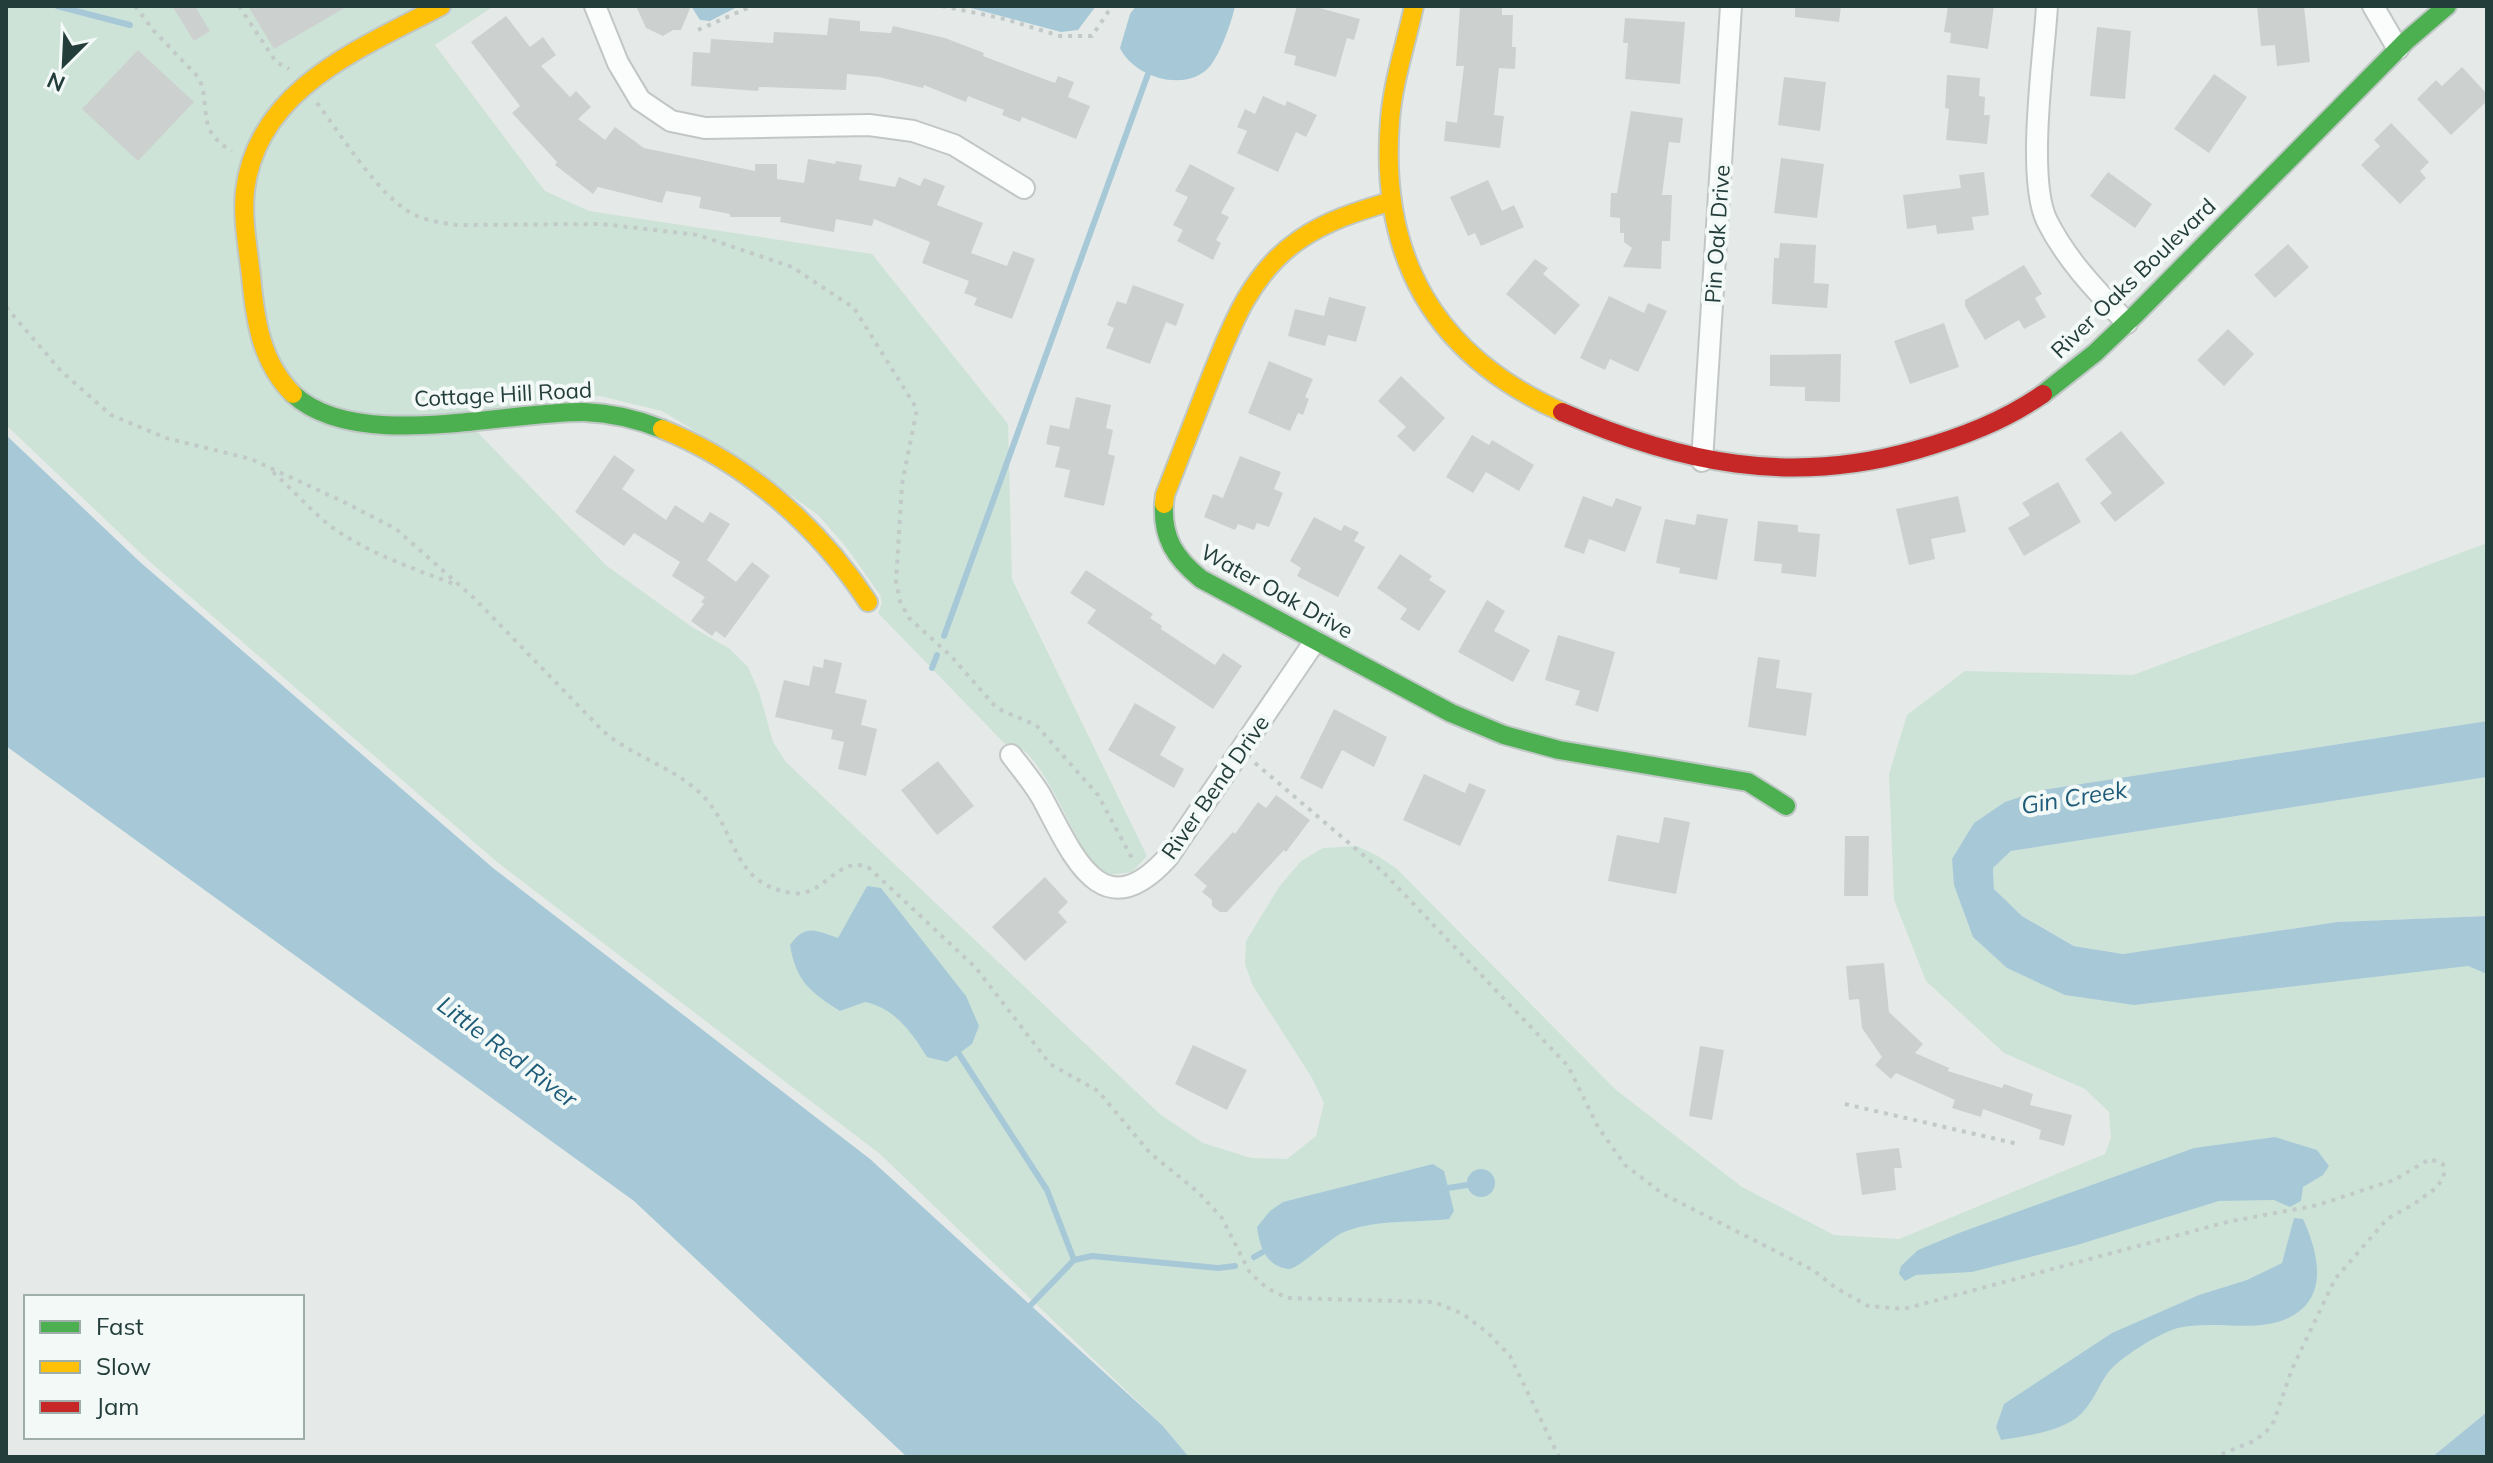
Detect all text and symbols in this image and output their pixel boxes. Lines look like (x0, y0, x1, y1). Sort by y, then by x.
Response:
north arrow (24, 24, 104, 104)
text: N (43, 66, 69, 98)
street label: Pin Oak Drive (1698, 164, 1736, 304)
street label: River Oaks Boulevard (2045, 192, 2221, 364)
street label: Cottage Hill Road (413, 375, 593, 413)
street label: Water Oak Drive (1196, 538, 1358, 644)
street label: River Bend Drive (1155, 710, 1275, 864)
water label: Gin Creek (2019, 774, 2130, 820)
water label: Little Red River (432, 989, 584, 1114)
legend (24, 1295, 304, 1439)
text: Fast (96, 1311, 144, 1341)
text: Slow (96, 1351, 151, 1381)
text: Jam (96, 1391, 139, 1421)

